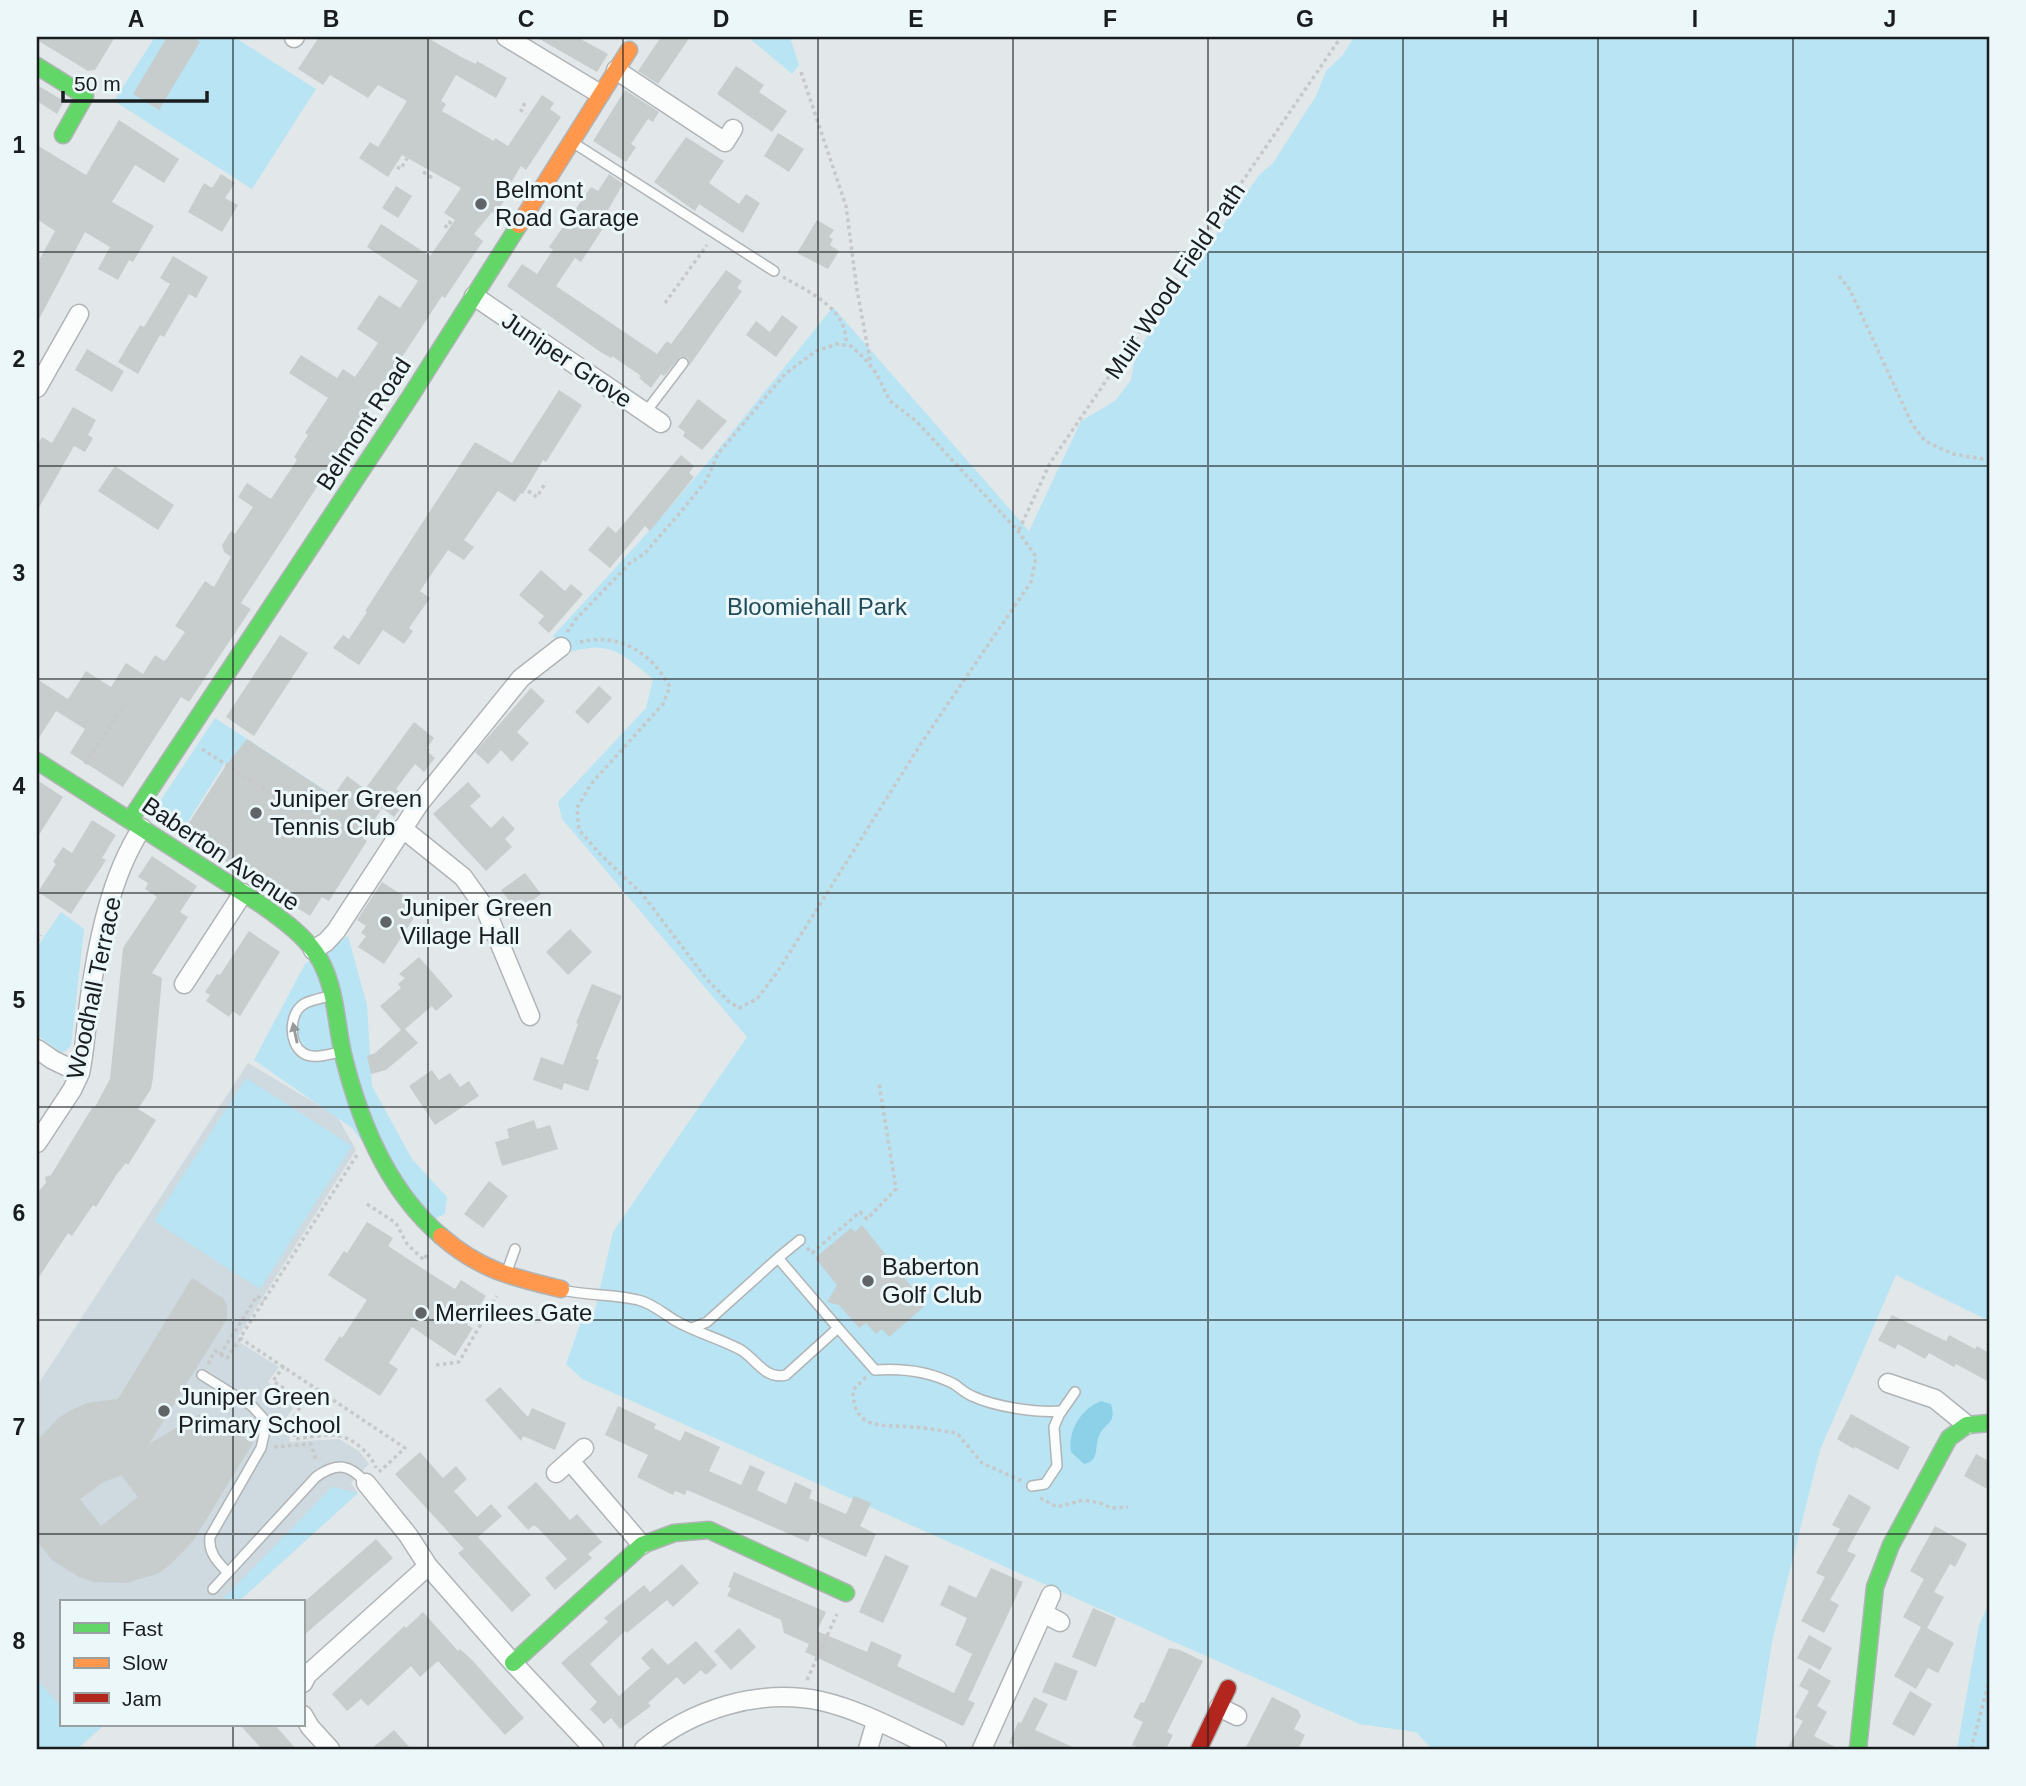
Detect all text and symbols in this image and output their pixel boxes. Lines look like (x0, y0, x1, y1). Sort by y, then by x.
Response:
text: A (128, 6, 144, 32)
text: B (323, 6, 339, 32)
text: C (518, 6, 534, 32)
text: D (713, 6, 729, 32)
text: E (908, 6, 924, 32)
text: F (1103, 6, 1117, 32)
text: G (1296, 6, 1314, 32)
text: H (1492, 6, 1508, 32)
text: I (1692, 6, 1698, 32)
text: J (1884, 6, 1896, 32)
scale bar (63, 60, 206, 104)
text: 50 m (74, 72, 121, 95)
text: 1 (13, 132, 26, 158)
place label: Belmont Road Garage (495, 176, 639, 231)
street label: Muir Wood Field Path (1099, 178, 1250, 384)
marker: Belmont Road Garage (473, 196, 489, 212)
street label: Juniper Grove (497, 306, 637, 413)
text: 2 (13, 346, 25, 372)
street label: Belmont Road (311, 353, 416, 495)
text: 3 (13, 560, 25, 586)
park label: Bloomiehall Park (727, 593, 908, 620)
text: 4 (13, 773, 26, 799)
place label: Juniper Green Tennis Club (270, 785, 422, 840)
street label: Baberton Avenue (138, 791, 305, 916)
marker: Juniper Green Tennis Club (248, 805, 264, 821)
street label: Woodhall Terrace (61, 894, 126, 1082)
place label: Juniper Green Village Hall (400, 894, 552, 949)
marker: Juniper Green Village Hall (378, 914, 394, 930)
text: 5 (13, 987, 26, 1013)
one-way arrow (289, 1022, 300, 1044)
text: 6 (13, 1200, 25, 1226)
place label: Baberton Golf Club (882, 1253, 982, 1308)
marker: Baberton Golf Club (860, 1273, 876, 1289)
place label: Merrilees Gate (435, 1299, 592, 1326)
marker: Merrilees Gate (413, 1305, 429, 1321)
place label: Juniper Green Primary School (178, 1383, 341, 1438)
marker: Juniper Green Primary School (156, 1403, 172, 1419)
text: 7 (13, 1414, 25, 1440)
legend (60, 1600, 304, 1726)
text: Fast (122, 1617, 163, 1640)
text: 8 (13, 1628, 26, 1654)
text: Slow (122, 1651, 168, 1674)
text: Jam (122, 1687, 162, 1710)

